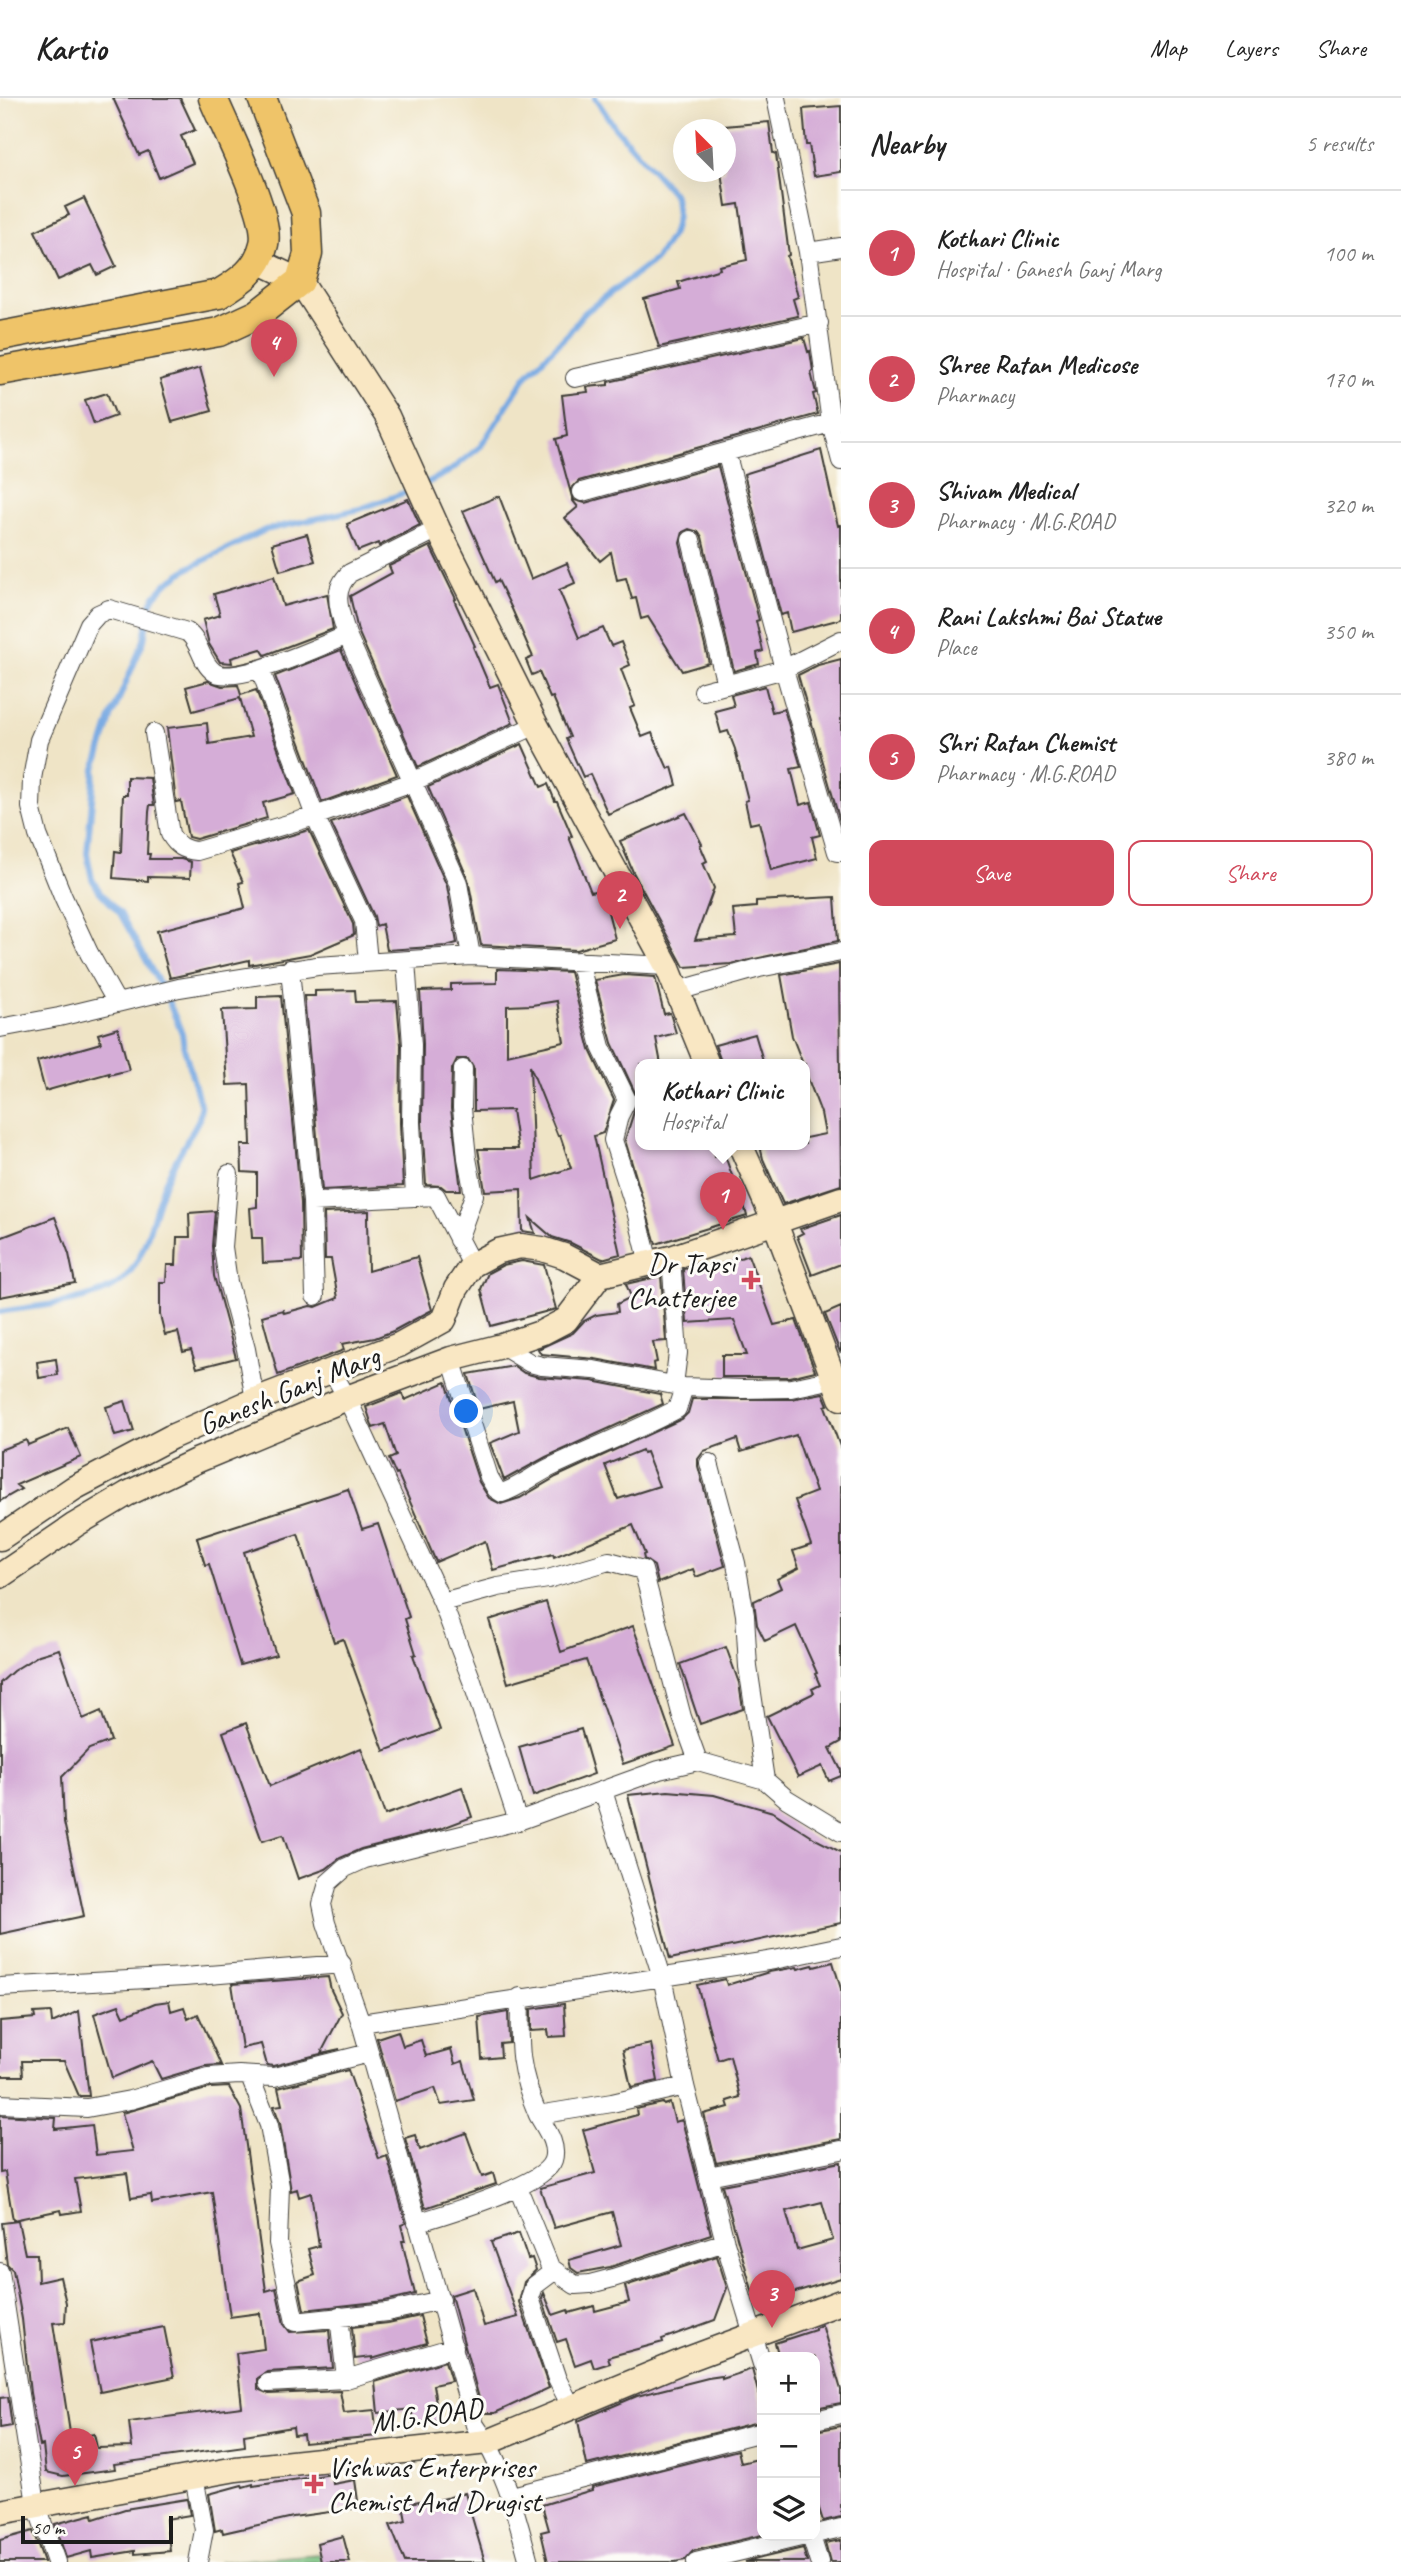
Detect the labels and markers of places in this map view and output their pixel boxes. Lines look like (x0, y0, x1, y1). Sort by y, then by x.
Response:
pin: 4 (251, 319, 297, 377)
pin: 2 (597, 871, 643, 929)
pin: 1 (700, 1172, 746, 1230)
place label: Dr Tapsi Chatterjee (628, 1244, 738, 1316)
marker: Dr Tapsi Chatterjee (741, 1270, 761, 1290)
pin: 3 (749, 2270, 795, 2328)
pin: 5 (52, 2428, 98, 2486)
place label: Vishwas Enterprises Chemist And Drugist (328, 2448, 544, 2520)
marker: Vishwas Enterprises Chemist And Drugist (306, 2476, 322, 2492)

